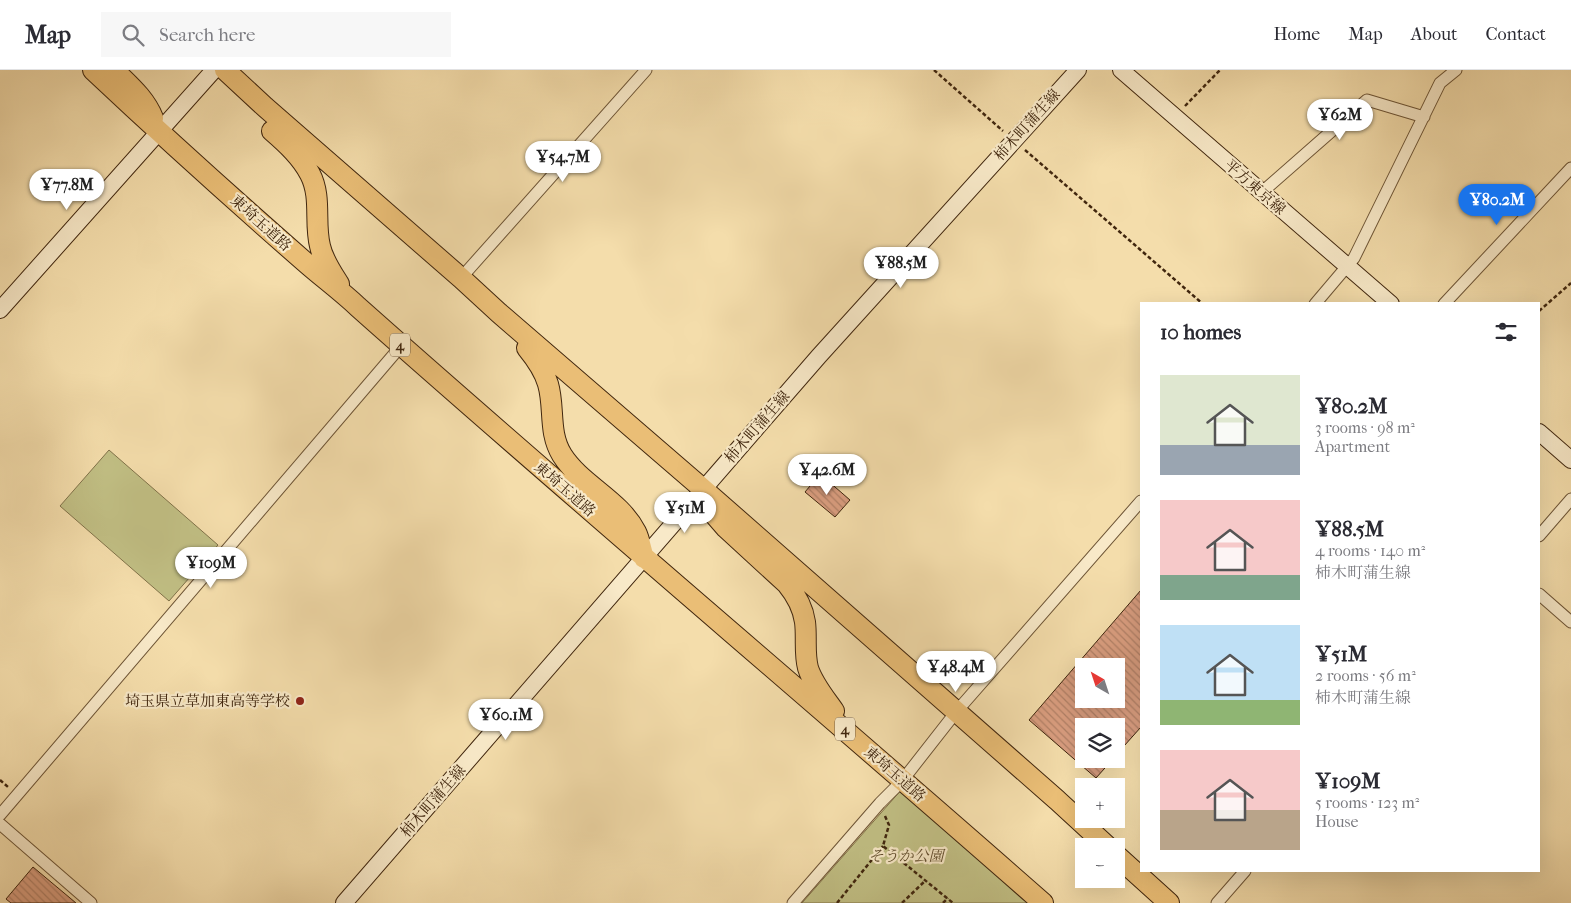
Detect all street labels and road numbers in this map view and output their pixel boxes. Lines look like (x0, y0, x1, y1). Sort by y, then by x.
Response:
street label: 柿木町蒲生線 (990, 86, 1064, 164)
street label: 平方東京線 (1221, 156, 1289, 218)
street label: 東埼玉道路 (227, 191, 295, 255)
road number: 4 (390, 334, 410, 356)
street label: 柿木町蒲生線 (721, 387, 793, 467)
street label: 東埼玉道路 (531, 458, 599, 520)
road number: 4 (835, 718, 855, 741)
street label: 東埼玉道路 (861, 743, 929, 805)
street label: 柿木町蒲生線 (397, 761, 469, 841)

